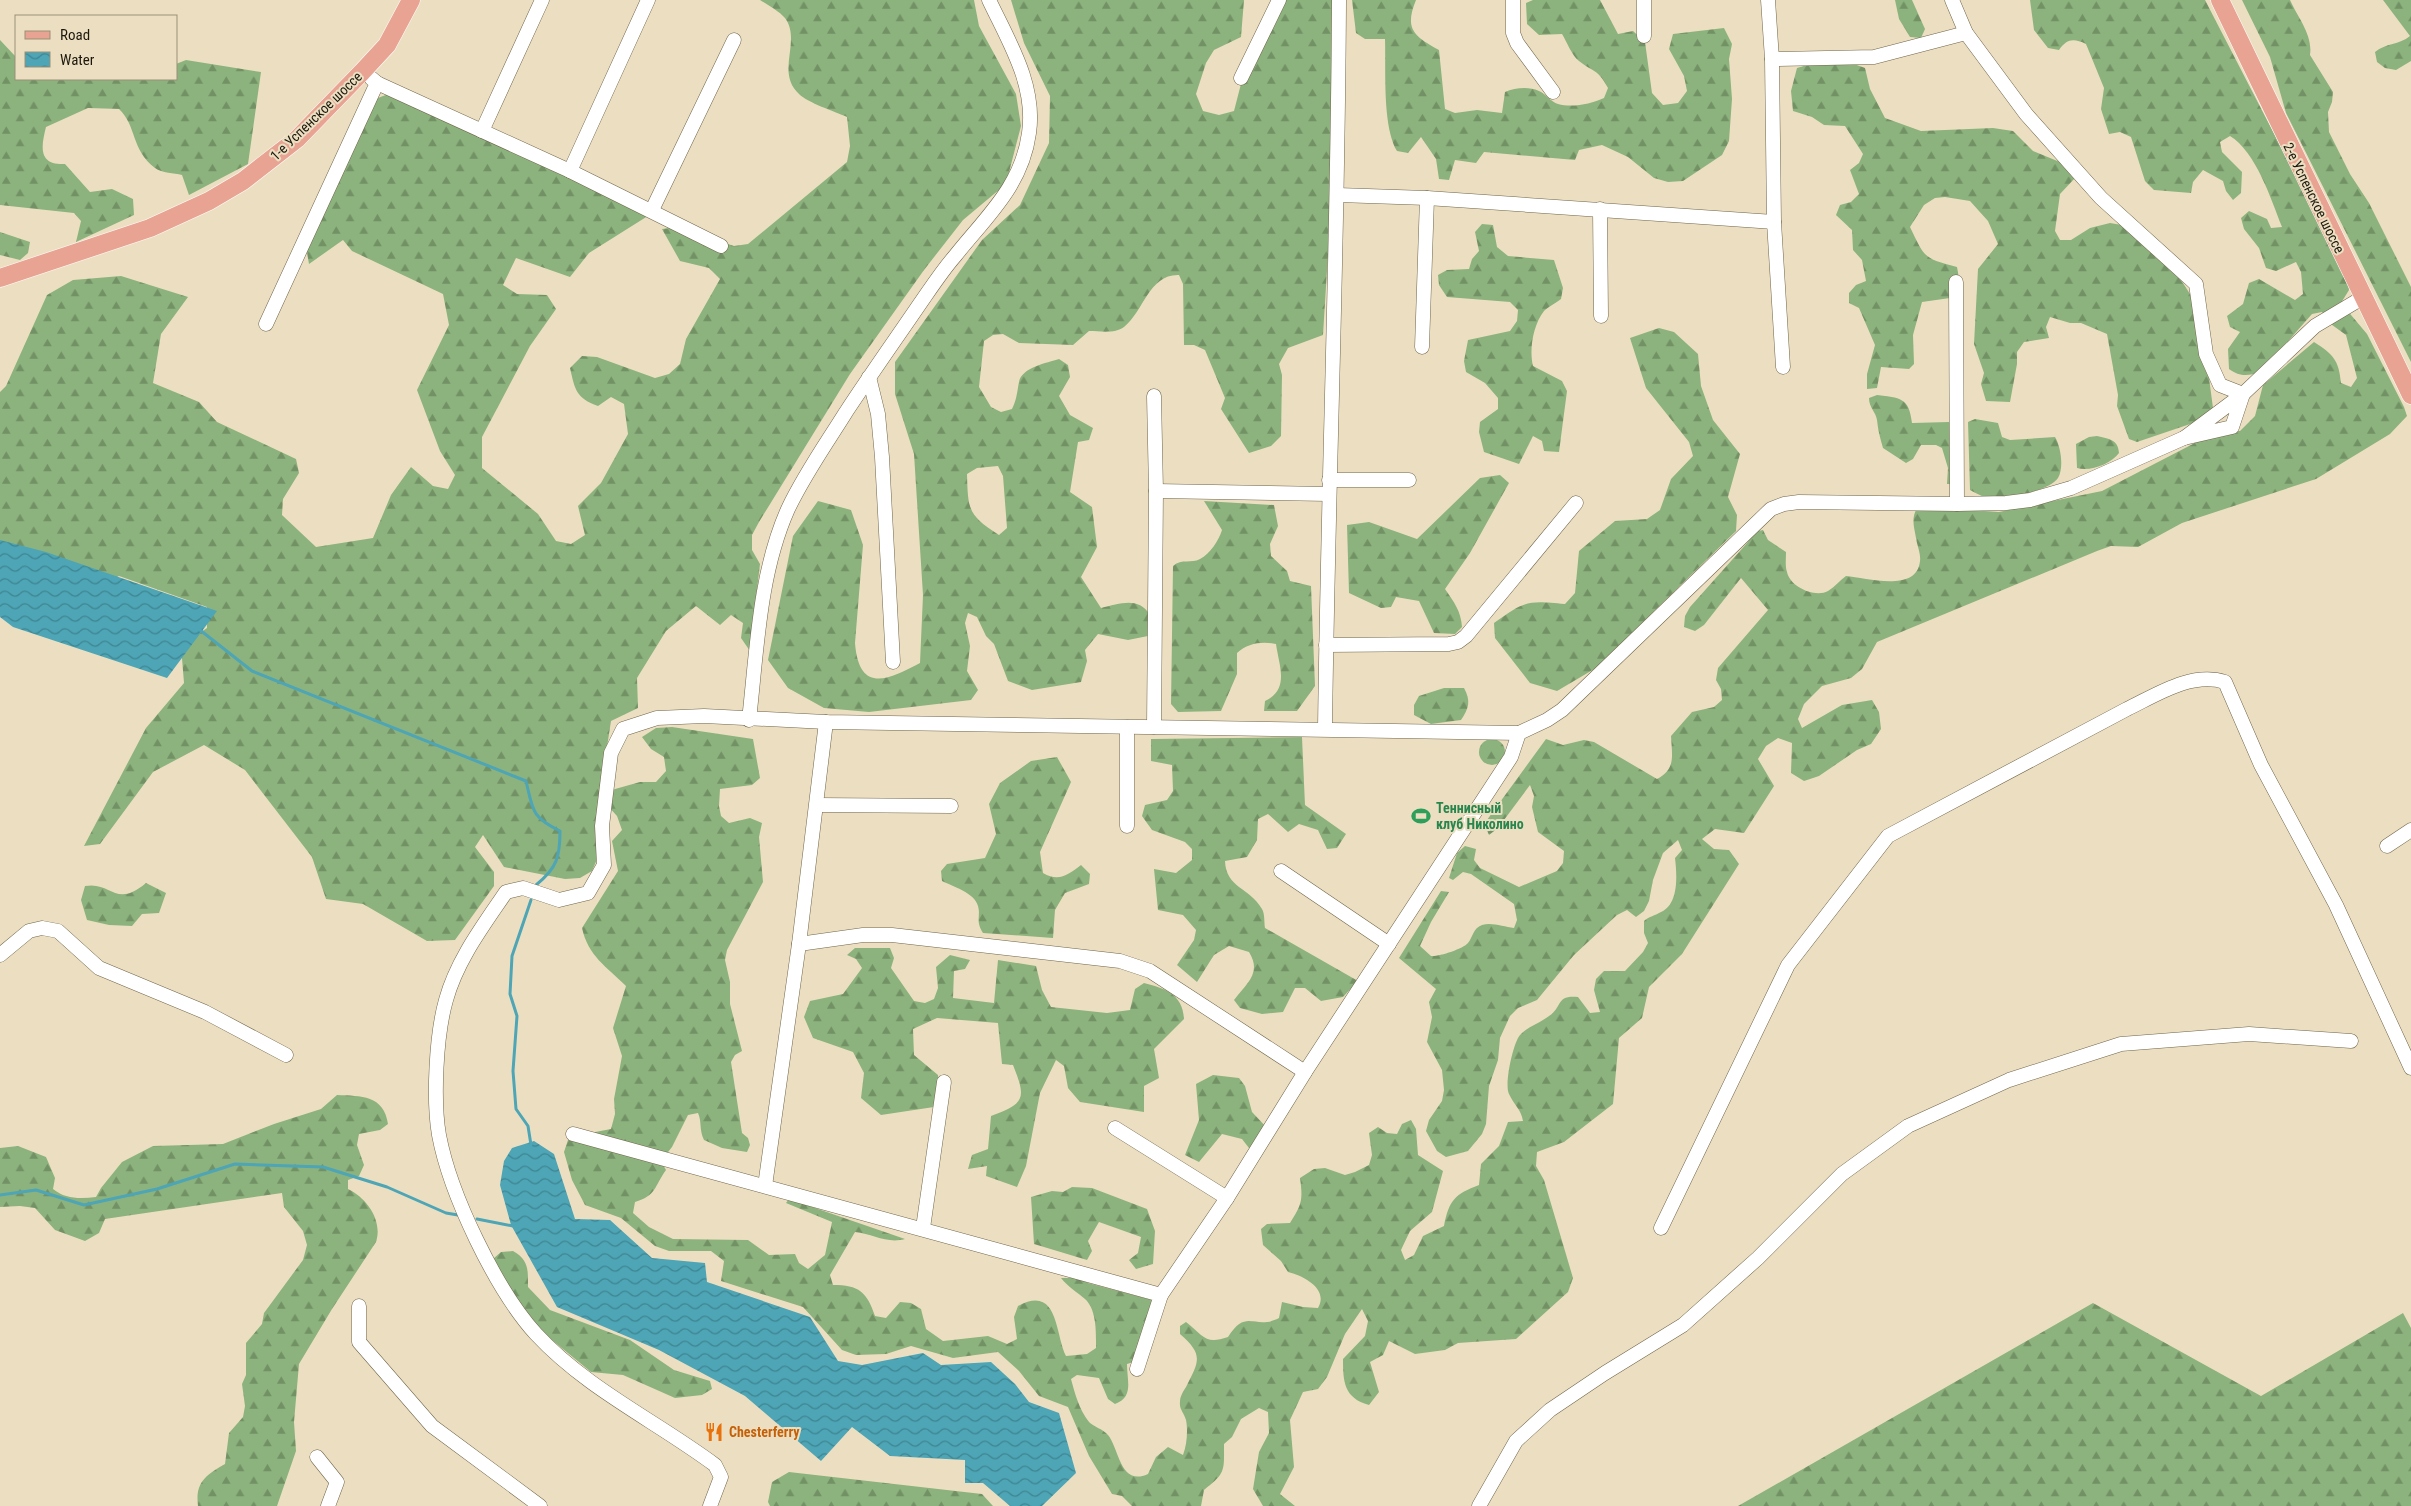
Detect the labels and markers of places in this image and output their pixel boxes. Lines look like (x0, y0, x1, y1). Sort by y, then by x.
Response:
place label: Теннисный клуб Николино (1436, 800, 1524, 832)
sports icon: Теннисный клуб Николино (1410, 805, 1432, 827)
restaurant icon: Chesterferry (703, 1421, 725, 1443)
place label: Chesterferry (729, 1424, 800, 1440)

